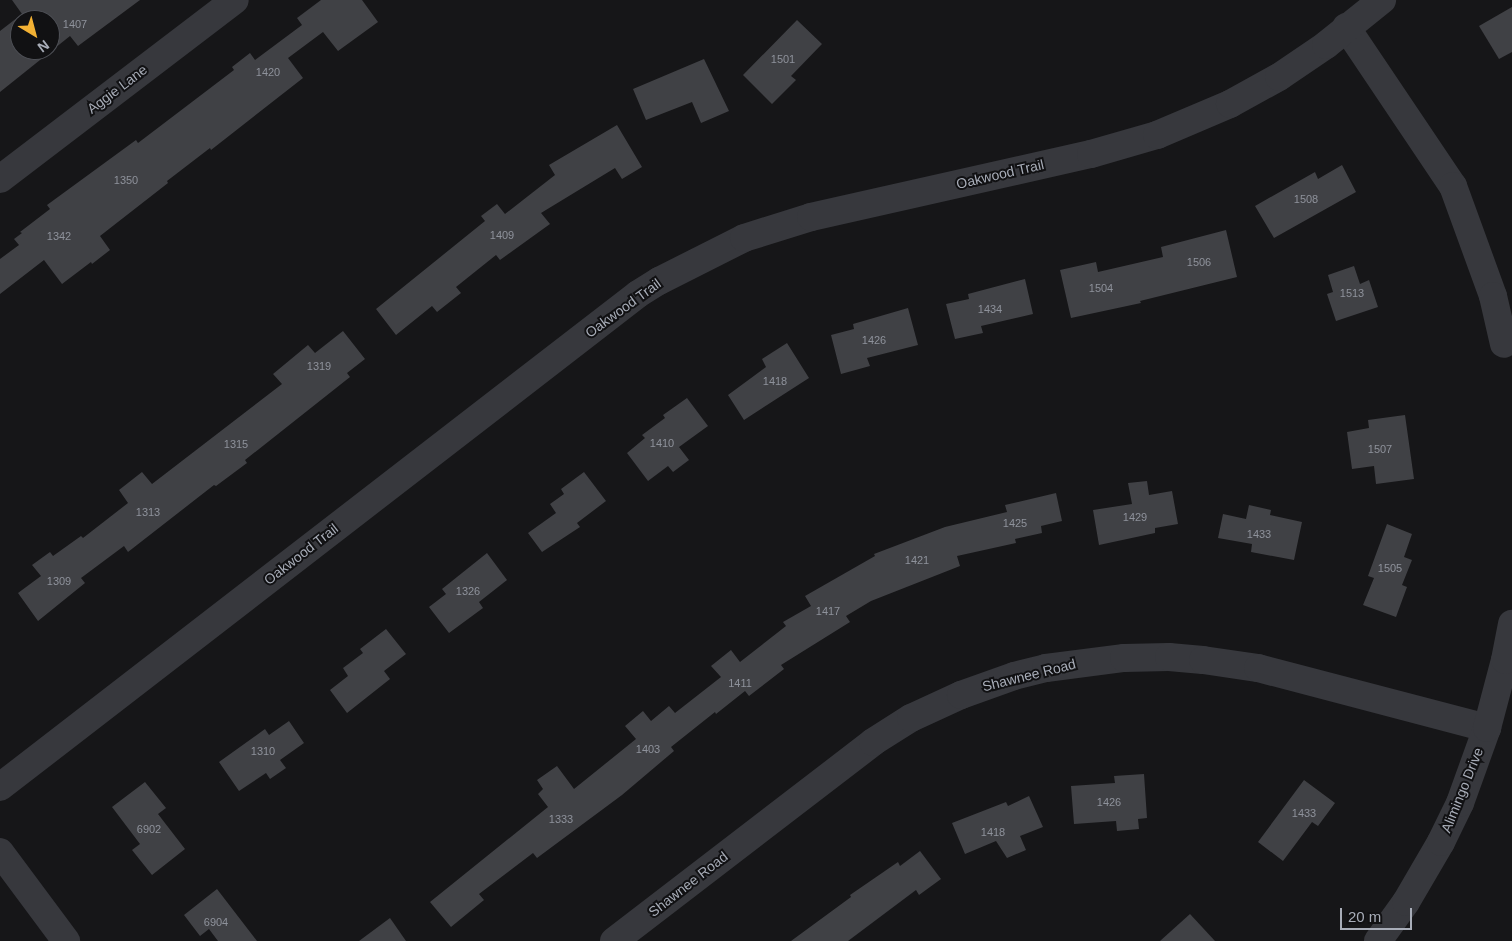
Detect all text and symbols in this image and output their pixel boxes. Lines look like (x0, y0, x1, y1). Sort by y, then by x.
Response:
north arrow (10, 10, 60, 60)
house number: 1407 (63, 17, 87, 31)
text: N (35, 37, 52, 56)
house number: 1501 (771, 52, 795, 66)
street label: Aggie Lane (84, 61, 150, 117)
house number: 1420 (256, 65, 280, 79)
street label: Oakwood Trail (954, 156, 1046, 192)
house number: 1350 (114, 173, 138, 187)
house number: 1508 (1294, 192, 1318, 206)
house number: 1409 (490, 228, 514, 242)
house number: 1342 (47, 229, 71, 243)
house number: 1506 (1187, 255, 1211, 269)
street label: Oakwood Trail (582, 275, 664, 341)
house number: 1504 (1089, 281, 1113, 295)
house number: 1513 (1340, 286, 1364, 300)
house number: 1434 (978, 302, 1002, 316)
house number: 1426 (862, 333, 886, 347)
house number: 1319 (307, 359, 331, 373)
house number: 1418 (763, 374, 787, 388)
house number: 1410 (650, 436, 674, 450)
house number: 1315 (224, 437, 248, 451)
house number: 1507 (1368, 442, 1392, 456)
house number: 1313 (136, 505, 160, 519)
house number: 1429 (1123, 510, 1147, 524)
house number: 1425 (1003, 516, 1027, 530)
street label: Oakwood Trail (260, 520, 342, 588)
house number: 1433 (1247, 527, 1271, 541)
house number: 1421 (905, 553, 929, 567)
house number: 1505 (1378, 561, 1402, 575)
house number: 1309 (47, 574, 71, 588)
house number: 1326 (456, 584, 480, 598)
house number: 1417 (816, 604, 840, 618)
street label: Shawnee Road (981, 655, 1077, 695)
house number: 1411 (728, 676, 752, 690)
house number: 1403 (636, 742, 660, 756)
house number: 1310 (251, 744, 275, 758)
street label: Alimingo Drive (1437, 745, 1487, 835)
house number: 1426 (1097, 795, 1121, 809)
house number: 1433 (1292, 806, 1316, 820)
house number: 1333 (549, 812, 573, 826)
house number: 6902 (137, 822, 161, 836)
house number: 1418 (981, 825, 1005, 839)
street label: Shawnee Road (645, 848, 731, 920)
scale bar (1342, 898, 1414, 930)
text: 20 m (1348, 908, 1381, 925)
house number: 6904 (204, 915, 228, 929)

